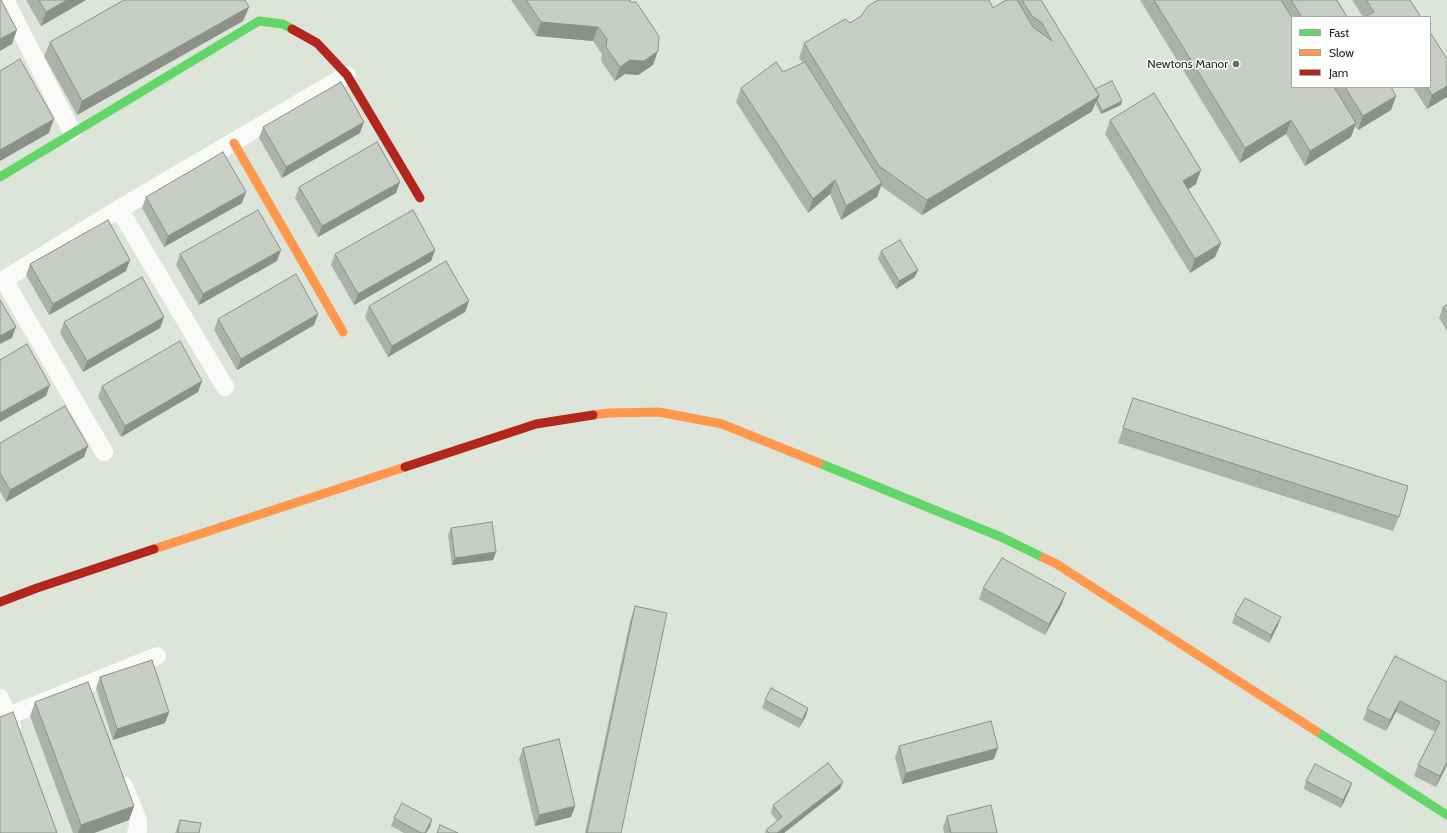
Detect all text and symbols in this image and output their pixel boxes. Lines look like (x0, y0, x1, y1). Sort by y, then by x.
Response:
legend (1291, 16, 1431, 88)
text: Fast (1329, 25, 1349, 40)
text: Slow (1329, 45, 1354, 60)
place label: Newtons Manor (1147, 57, 1228, 71)
marker: Newtons Manor (1231, 59, 1241, 69)
text: Jam (1329, 65, 1348, 80)

